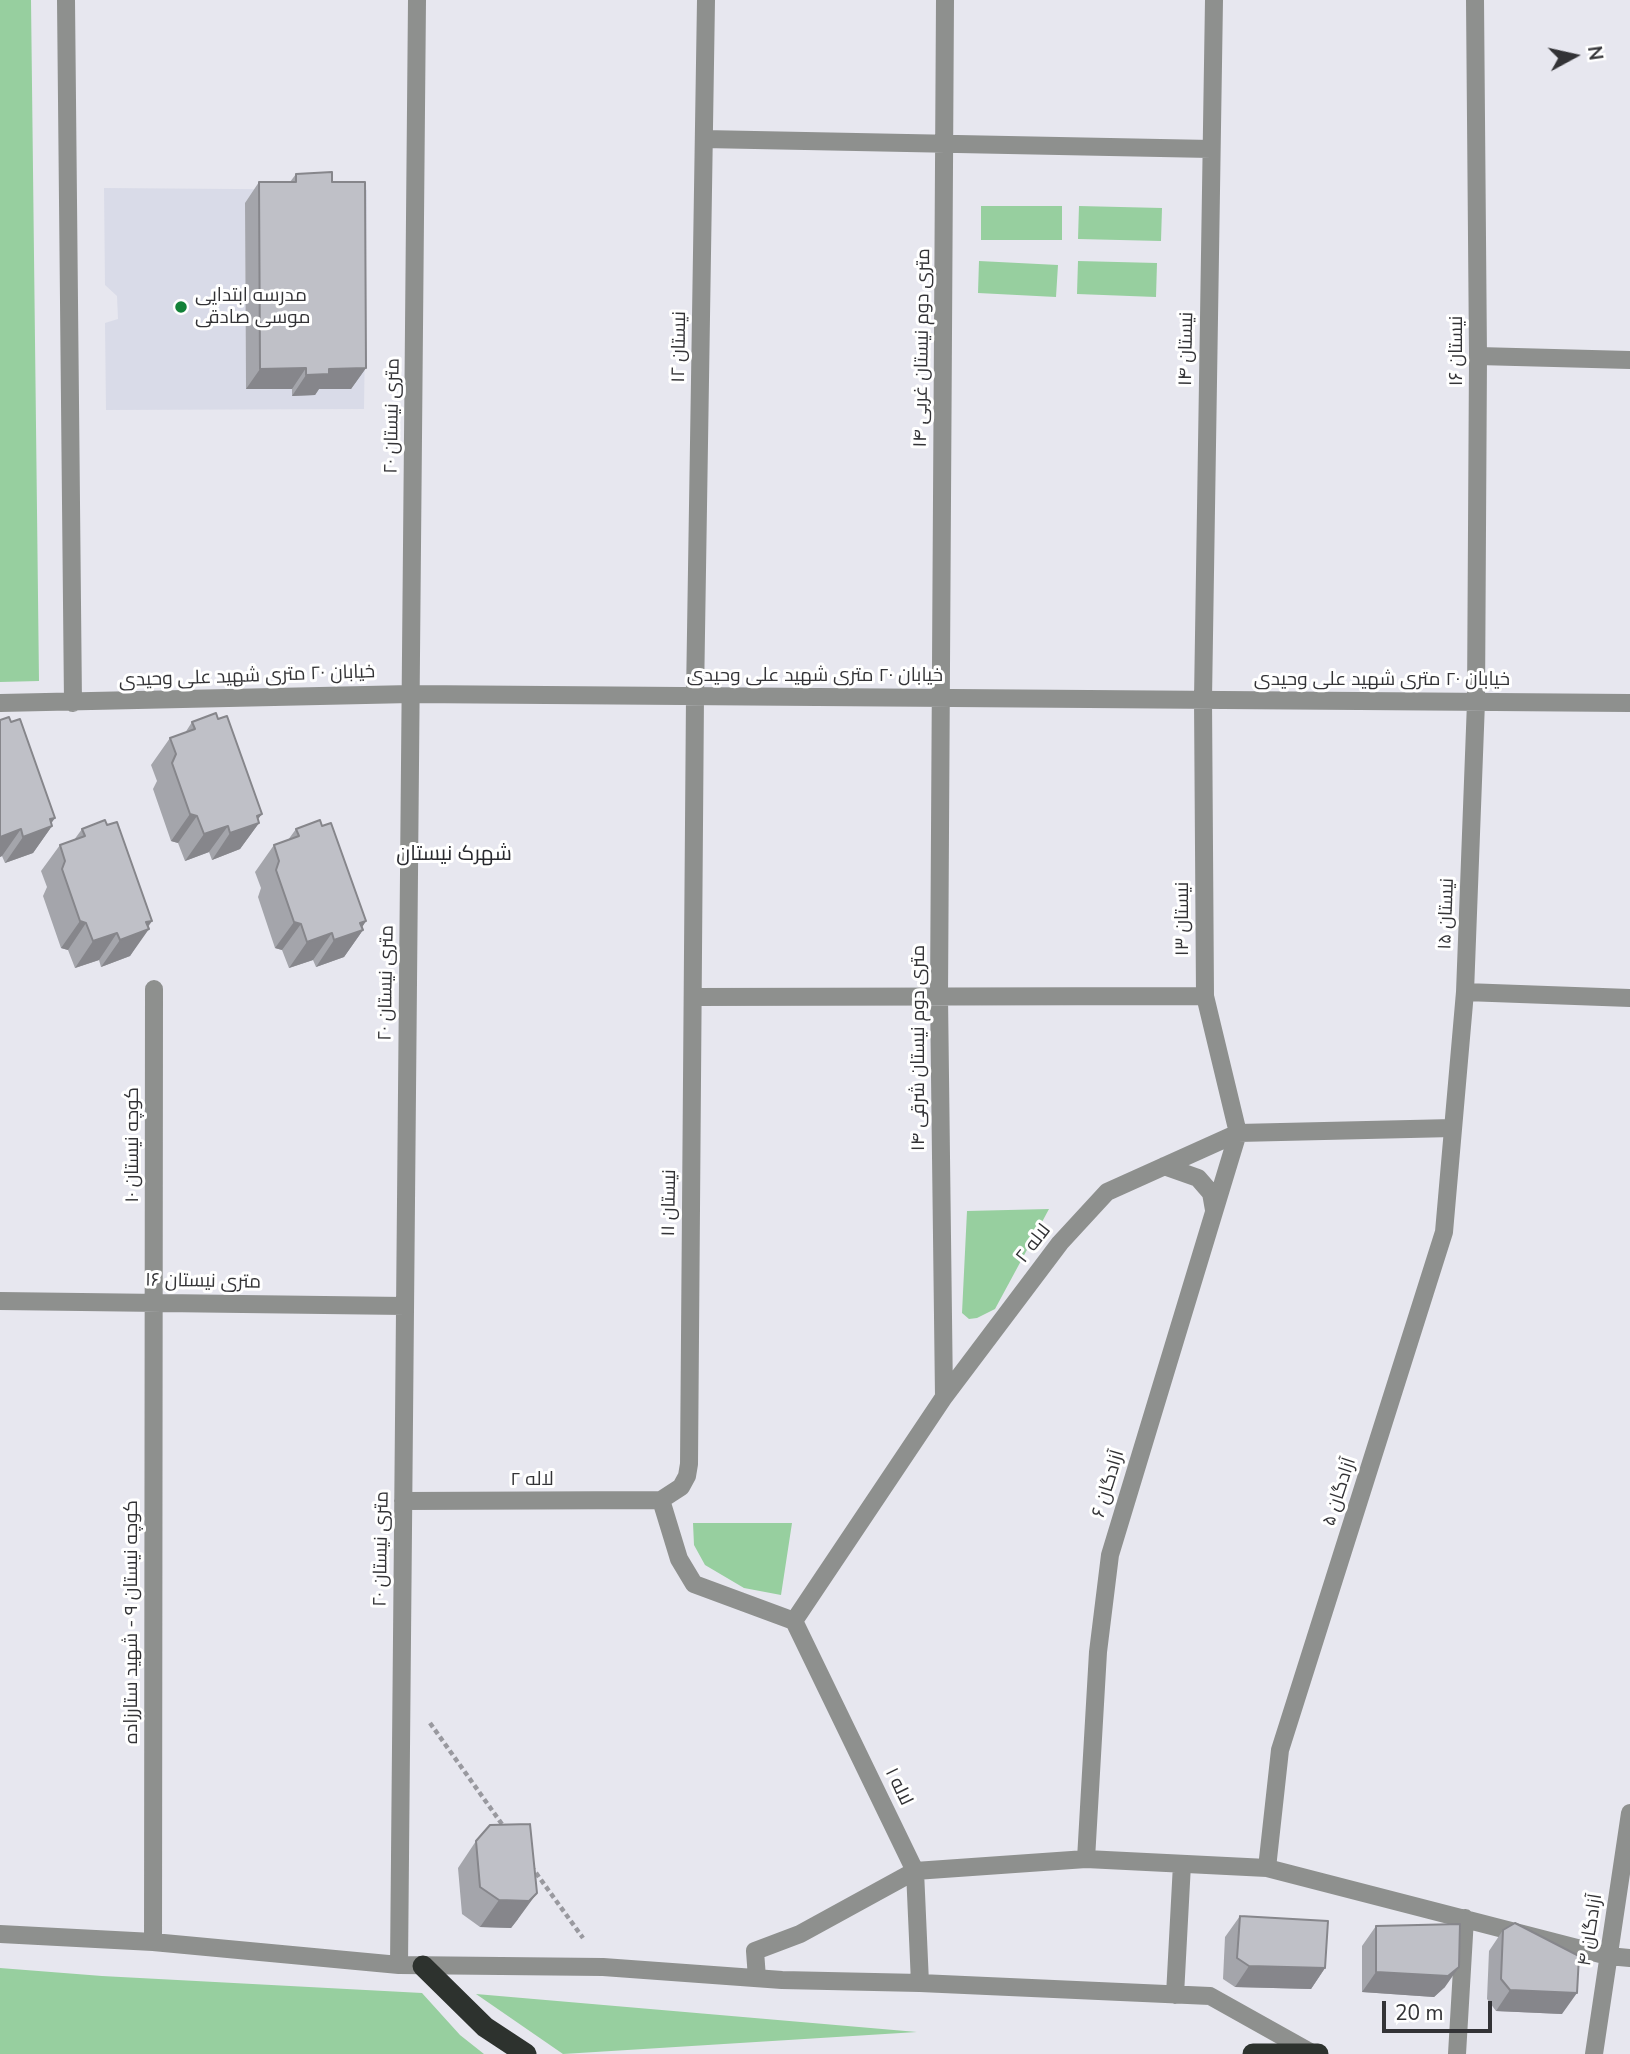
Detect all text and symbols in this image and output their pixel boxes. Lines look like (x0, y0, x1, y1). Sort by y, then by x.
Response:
north arrow (1539, 21, 1609, 91)
text: N (1581, 44, 1609, 62)
street label: ۱۴ متری دوم نیستان غربی (910, 248, 936, 448)
place label: مدرسه ابتدایی موسی صادقی (195, 285, 310, 329)
marker: مدرسه ابتدایی موسی صادقی (173, 299, 189, 315)
street label: نیستان ۱۲ (668, 311, 692, 383)
street label: نیستان ۱۴ (1175, 312, 1199, 386)
street label: نیستان ۱۶ (1446, 316, 1468, 386)
street label: ۲۰ متری نیستان (381, 358, 405, 474)
street label: خیابان ۲۰ متری شهید علی وحیدی (119, 661, 375, 693)
street label: خیابان ۲۰ متری شهید علی وحیدی (687, 665, 943, 687)
street label: خیابان ۲۰ متری شهید علی وحیدی (1254, 669, 1510, 691)
district label: شهرک نیستان (396, 842, 512, 868)
street label: نیستان ۱۵ (1434, 878, 1460, 950)
street label: نیستان ۱۳ (1172, 882, 1194, 956)
street label: ۲۰ متری نیستان (375, 925, 399, 1041)
street label: ۱۴ متری دوم نیستان شرقی (908, 945, 930, 1151)
street label: کوچه نیستان ۱۰ (122, 1087, 144, 1203)
street label: نیستان ۱۱ (658, 1169, 682, 1237)
street label: لاله ۲ (1012, 1220, 1056, 1268)
street label: ۱۶ متری نیستان (145, 1270, 261, 1294)
street label: آزادگان ۶ (1088, 1447, 1130, 1521)
street label: آزادگان ۵ (1318, 1455, 1362, 1529)
street label: لاله ۲ (510, 1469, 554, 1491)
street label: ۲۰ متری نیستان (370, 1491, 394, 1607)
street label: کوچه نیستان ۹ - شهید ستارزاده (121, 1500, 143, 1744)
street label: لاله ۱ (879, 1764, 917, 1810)
street label: آزادگان ۴ (1574, 1892, 1608, 1968)
scale bar (1385, 1988, 1495, 2032)
text: 20 m (1395, 1999, 1444, 2027)

